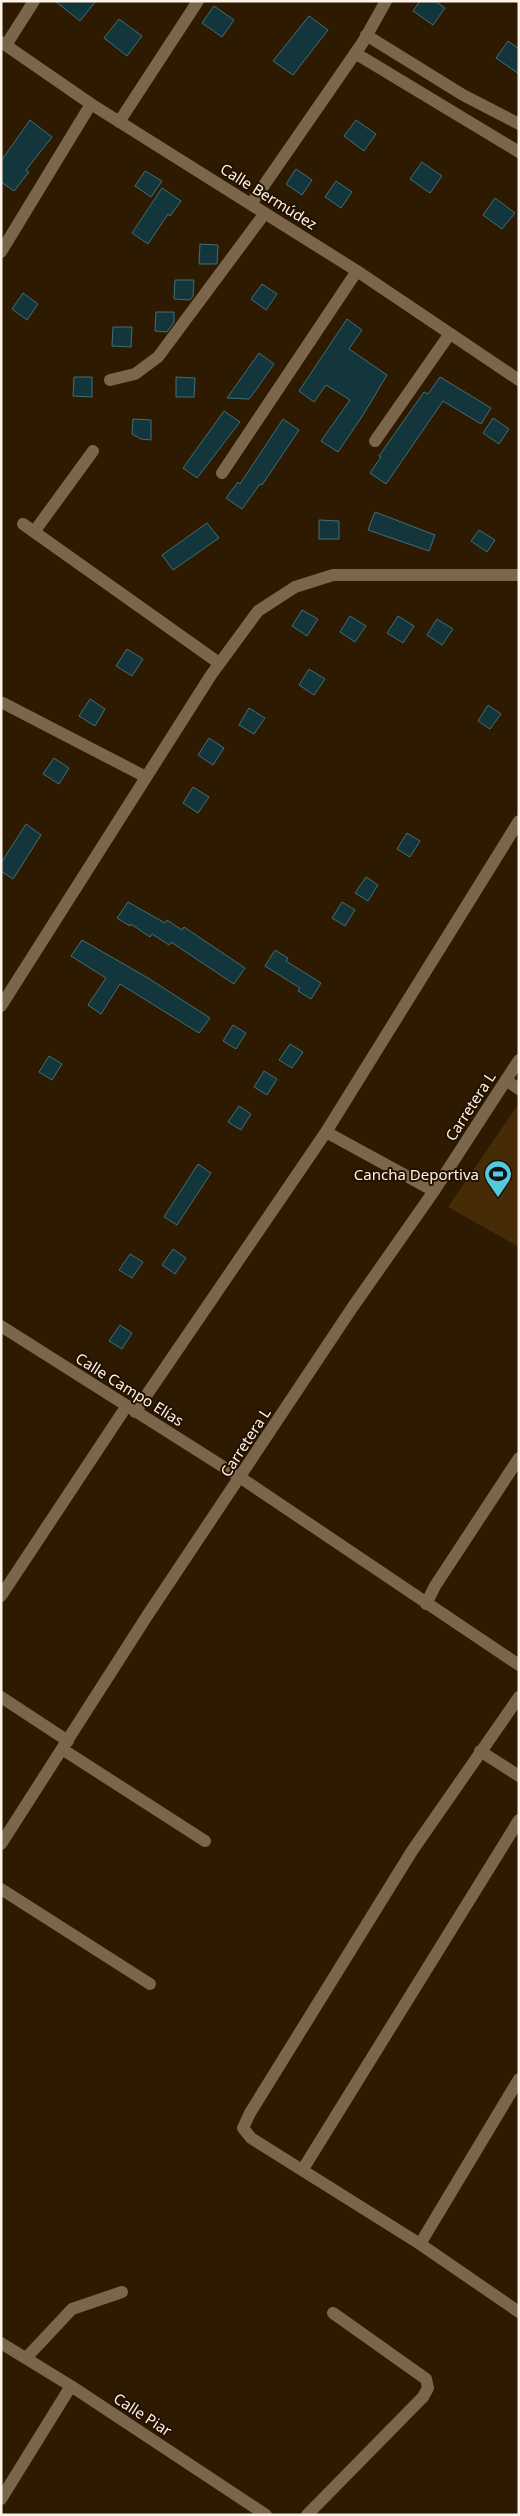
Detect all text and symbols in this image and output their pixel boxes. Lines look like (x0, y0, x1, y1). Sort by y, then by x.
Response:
street label: Calle Bermúdez (217, 158, 321, 234)
street label: Carretera L (440, 1068, 500, 1144)
sports icon: Cancha Deportiva (483, 1159, 513, 1198)
place label: Cancha Deportiva (354, 1164, 479, 1184)
street label: Calle Campo Elías (72, 1348, 188, 1430)
street label: Carretera L (215, 1404, 275, 1480)
street label: Calle Piar (110, 2388, 176, 2440)

